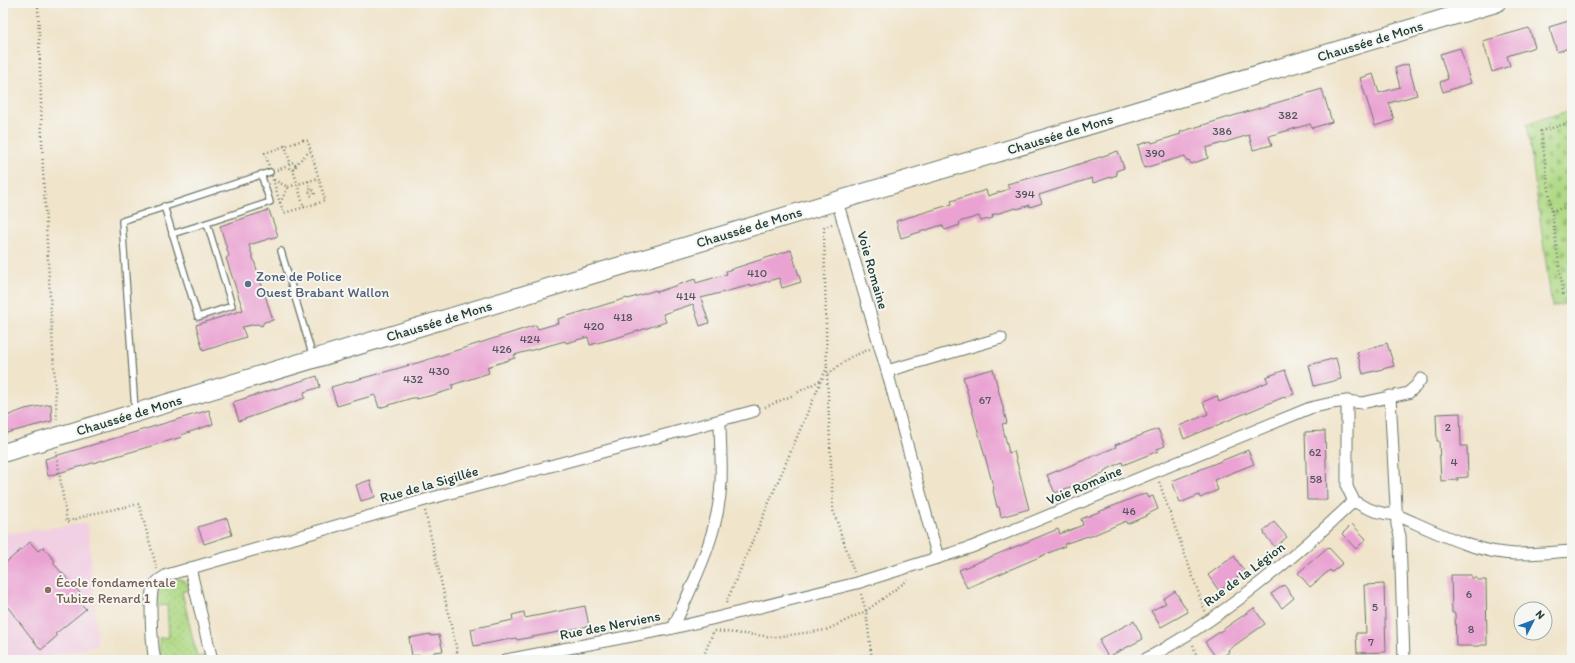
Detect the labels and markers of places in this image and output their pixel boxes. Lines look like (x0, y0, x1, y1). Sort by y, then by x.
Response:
place label: Zone de Police Ouest Brabant Wallon (256, 268, 389, 301)
marker: Zone de Police Ouest Brabant Wallon (243, 279, 253, 289)
place label: École fondamentale Tubize Renard 1 (56, 574, 176, 607)
marker: École fondamentale Tubize Renard 1 (43, 585, 53, 595)

